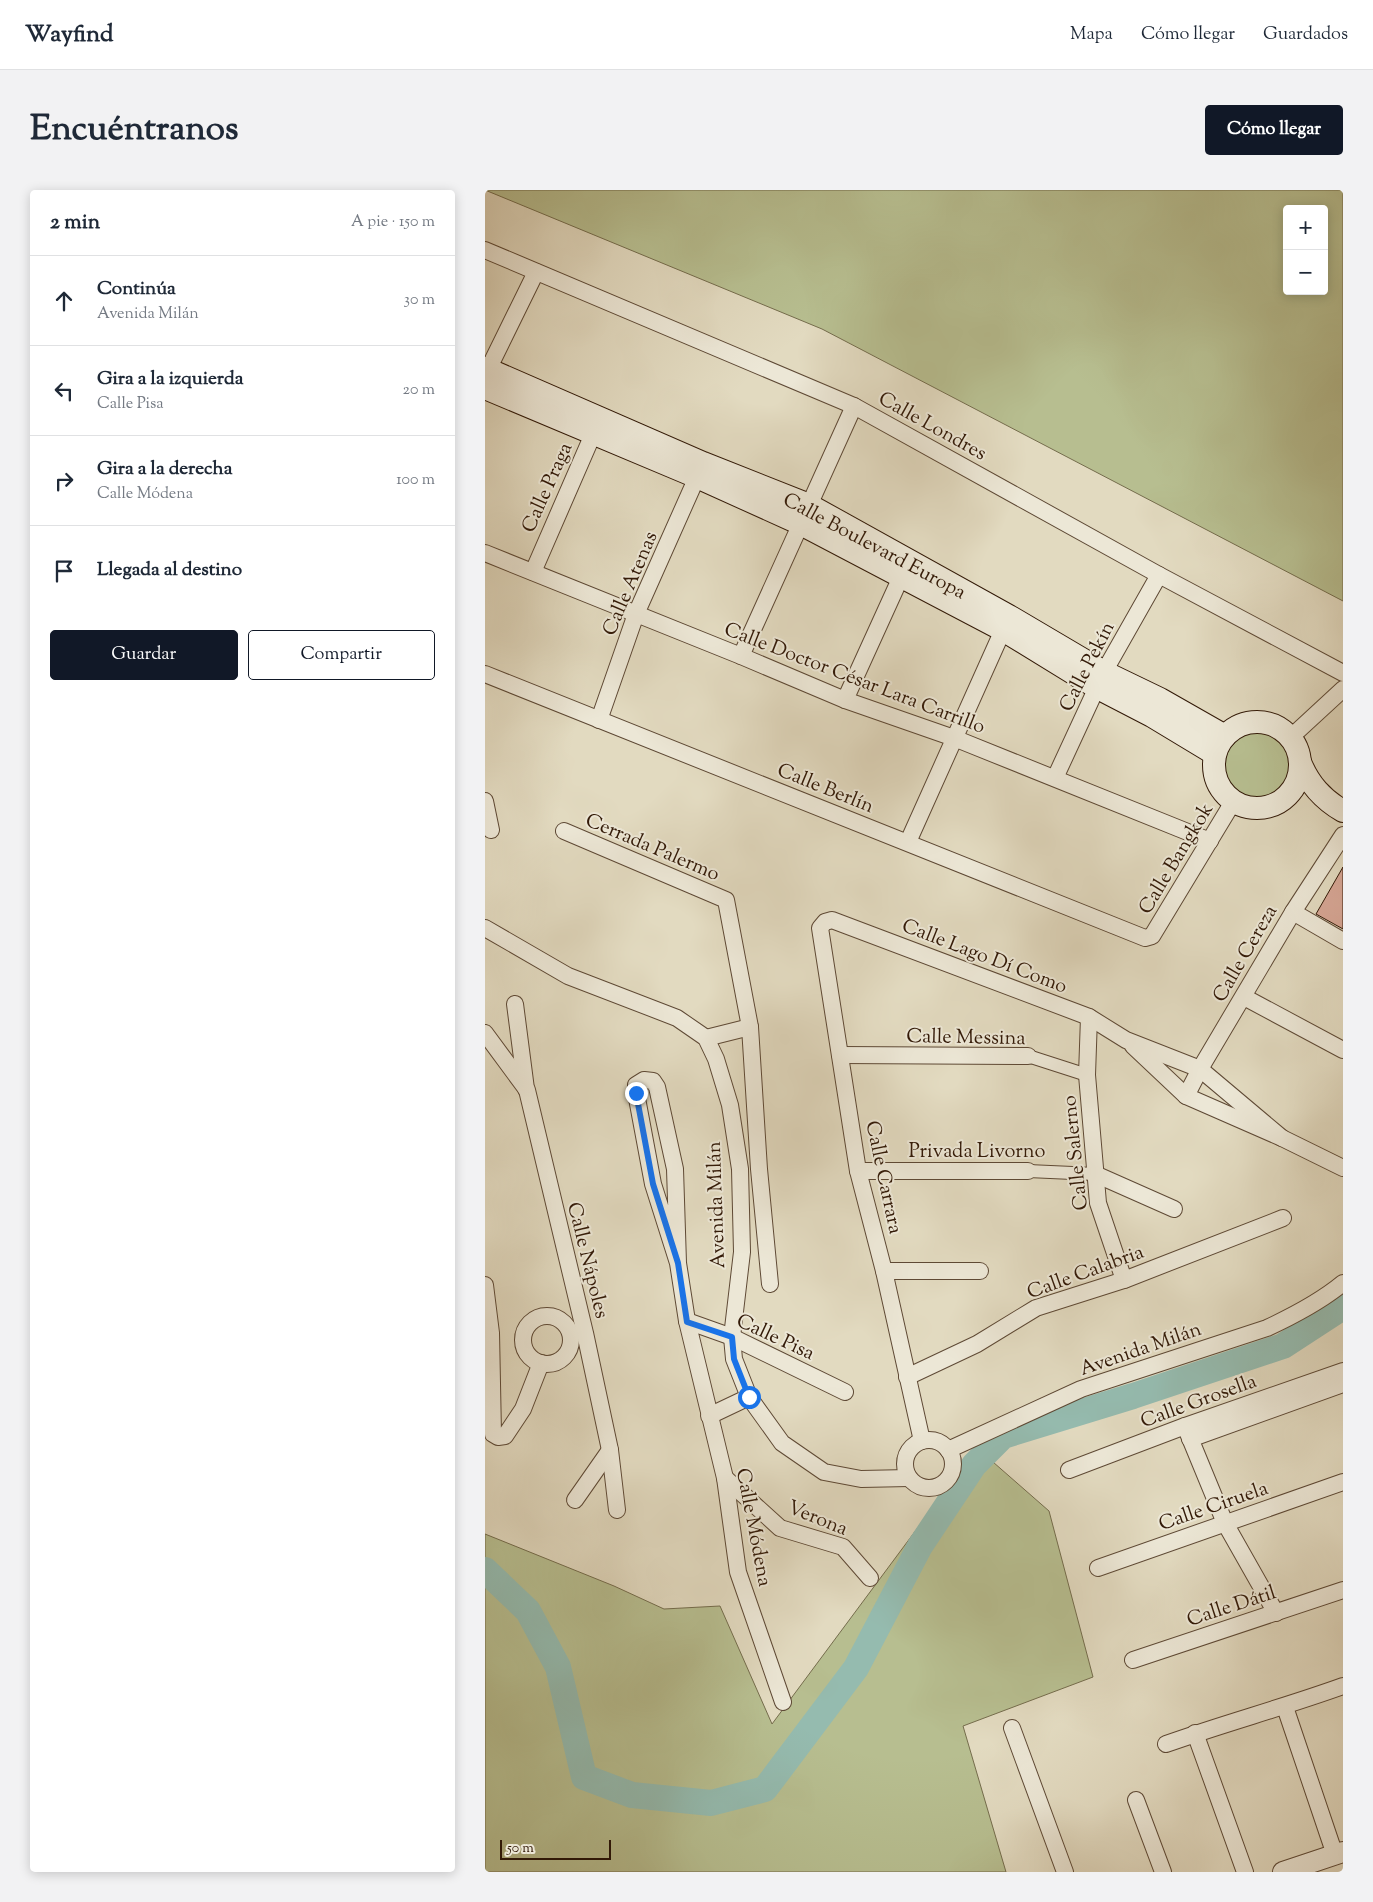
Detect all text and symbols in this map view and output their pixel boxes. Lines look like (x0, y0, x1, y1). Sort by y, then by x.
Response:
text: Wayfind (25, 18, 113, 52)
text: Mapa (1070, 22, 1113, 48)
text: Cómo llegar (1141, 22, 1235, 48)
text: Guardados (1263, 22, 1348, 48)
text: Encuéntranos (30, 105, 239, 156)
button: Cómo llegar (1205, 105, 1343, 155)
map controls (1283, 205, 1328, 295)
button: + (1283, 205, 1328, 250)
text: 2 min (50, 208, 100, 238)
text: A pie · 150 m (351, 211, 435, 234)
button: − (1283, 250, 1328, 295)
text: Continúa (97, 276, 176, 303)
icon: ahead (50, 287, 78, 315)
text: 30 m (404, 289, 435, 312)
text: Avenida Milán (97, 303, 199, 326)
text: Gira a la izquierda (97, 366, 243, 393)
icon: left (50, 377, 78, 405)
text: 20 m (402, 379, 435, 402)
street label: Calle Londres (872, 385, 991, 469)
text: Calle Pisa (97, 393, 164, 416)
street label: Calle Praga (516, 438, 581, 538)
text: Gira a la derecha (97, 456, 232, 483)
icon: right (50, 467, 78, 495)
text: 100 m (396, 469, 435, 492)
text: Calle Módena (97, 483, 193, 506)
street label: Calle Boulevard Europa (777, 487, 971, 608)
street label: Calle Atenas (596, 527, 666, 641)
icon: arrive (50, 557, 78, 585)
text: Llegada al destino (97, 557, 242, 584)
street label: Calle Doctor César Lara Carrillo (719, 616, 989, 743)
street label: Calle Pekín (1053, 617, 1123, 717)
button: Guardar (50, 630, 238, 680)
button: Compartir (248, 630, 435, 680)
street label: Calle Berlín (772, 757, 878, 822)
street label: Calle Bangkok (1133, 798, 1222, 920)
street label: Cerrada Palermo (580, 807, 724, 890)
street label: Calle Cereza (1207, 900, 1286, 1008)
street label: Calle Lago Dí Como (897, 912, 1071, 1002)
street label: Calle Messina (906, 1023, 1026, 1054)
route end (625, 1082, 648, 1105)
street label: Calle Salerno (1056, 1094, 1097, 1212)
street label: Calle Carrara (856, 1118, 909, 1237)
street label: Privada Livorno (909, 1138, 1045, 1167)
street label: Avenida Milán (701, 1141, 734, 1269)
street label: Calle Nápoles (558, 1199, 615, 1322)
street label: Calle Calabria (1023, 1239, 1148, 1308)
street label: Calle Pisa (731, 1308, 819, 1369)
street label: Avenida Milán (1076, 1316, 1206, 1385)
street label: Calle Grosella (1137, 1368, 1261, 1437)
route start (738, 1386, 761, 1409)
street label: Calle Módena (727, 1466, 778, 1589)
street label: Calle Ciruela (1155, 1475, 1272, 1540)
street label: Verona (782, 1494, 852, 1545)
street label: Calle Dátil (1183, 1579, 1281, 1635)
scale bar (500, 1837, 611, 1860)
text: 50 m (507, 1839, 534, 1859)

